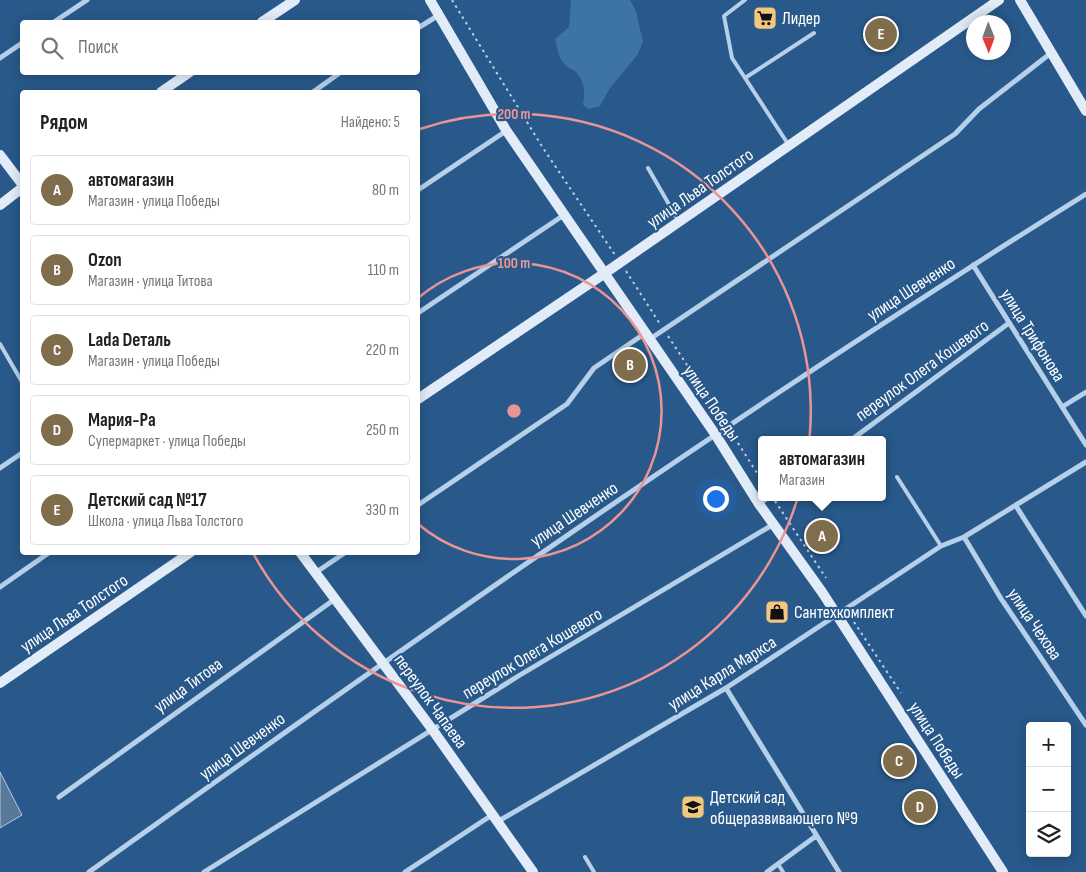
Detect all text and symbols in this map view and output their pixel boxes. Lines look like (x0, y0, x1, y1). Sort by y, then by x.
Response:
supermarket icon: Лидер (752, 5, 778, 31)
place label: Лидер (782, 8, 820, 29)
pin: E (865, 15, 897, 53)
north arrow (966, 15, 1011, 60)
search box (20, 20, 420, 75)
icon: search (38, 34, 66, 62)
text: Поиск (78, 36, 118, 59)
text: 200 m (497, 105, 531, 124)
text: Рядом (40, 110, 88, 135)
text: Найдено: 5 (341, 113, 400, 132)
street label: улица Льва Толстого (643, 144, 757, 233)
text: автомагазин (88, 169, 174, 192)
text: A (53, 181, 61, 200)
text: 80 m (372, 181, 399, 200)
text: Магазин · улица Победы (88, 192, 220, 211)
text: Ozon (88, 249, 122, 272)
street label: улица Шевченко (863, 253, 959, 326)
text: 100 m (498, 254, 530, 273)
text: B (53, 261, 61, 280)
text: 110 m (368, 261, 399, 280)
text: Магазин · улица Титова (88, 272, 213, 291)
street label: улица Трифонова (996, 285, 1069, 386)
street label: переулок Олега Кошевого (852, 315, 993, 426)
text: Lada Dеталь (88, 329, 171, 352)
text: C (53, 341, 61, 360)
text: 220 m (366, 341, 399, 360)
pin: B (614, 346, 646, 384)
text: Магазин · улица Победы (88, 352, 220, 371)
street label: улица Победы (678, 361, 745, 445)
centre of rings (505, 402, 523, 420)
text: Мария-Ра (88, 409, 156, 432)
text: D (53, 421, 61, 440)
text: 250 m (366, 421, 399, 440)
text: Супермаркет · улица Победы (88, 432, 246, 451)
popup (758, 436, 886, 501)
text: автомагазин (779, 448, 865, 471)
text: Магазин (779, 471, 825, 490)
street label: улица Шевченко (527, 477, 622, 551)
your location (703, 486, 729, 512)
text: Детский сад №17 (88, 489, 207, 512)
text: E (54, 501, 60, 520)
text: 330 m (366, 501, 399, 520)
text: Школа · улица Льва Толстого (88, 512, 243, 531)
pin: A (806, 517, 838, 555)
street label: улица Льва Толстого (17, 570, 132, 657)
street label: улица Чехова (1003, 584, 1066, 664)
shop icon: Сантехкомплект (764, 599, 790, 625)
place label: Сантехкомплект (794, 602, 894, 623)
street label: переулок Олега Кошевого (459, 603, 606, 703)
street label: улица Карла Маркса (664, 632, 780, 715)
street label: переулок Чапаева (389, 650, 472, 753)
street label: улица Титова (150, 654, 227, 717)
street label: улица Победы (904, 698, 969, 783)
street label: улица Шевченко (195, 708, 289, 785)
map controls (1026, 722, 1071, 857)
button: + (1026, 722, 1071, 767)
pin: C (883, 742, 915, 780)
button: − (1026, 767, 1071, 812)
place label: Детский сад общеразвивающего №9 (710, 787, 858, 829)
pin: D (904, 788, 936, 826)
school or university icon: Детский сад общеразвивающего №9 (680, 794, 706, 820)
button: layers (1026, 812, 1071, 857)

